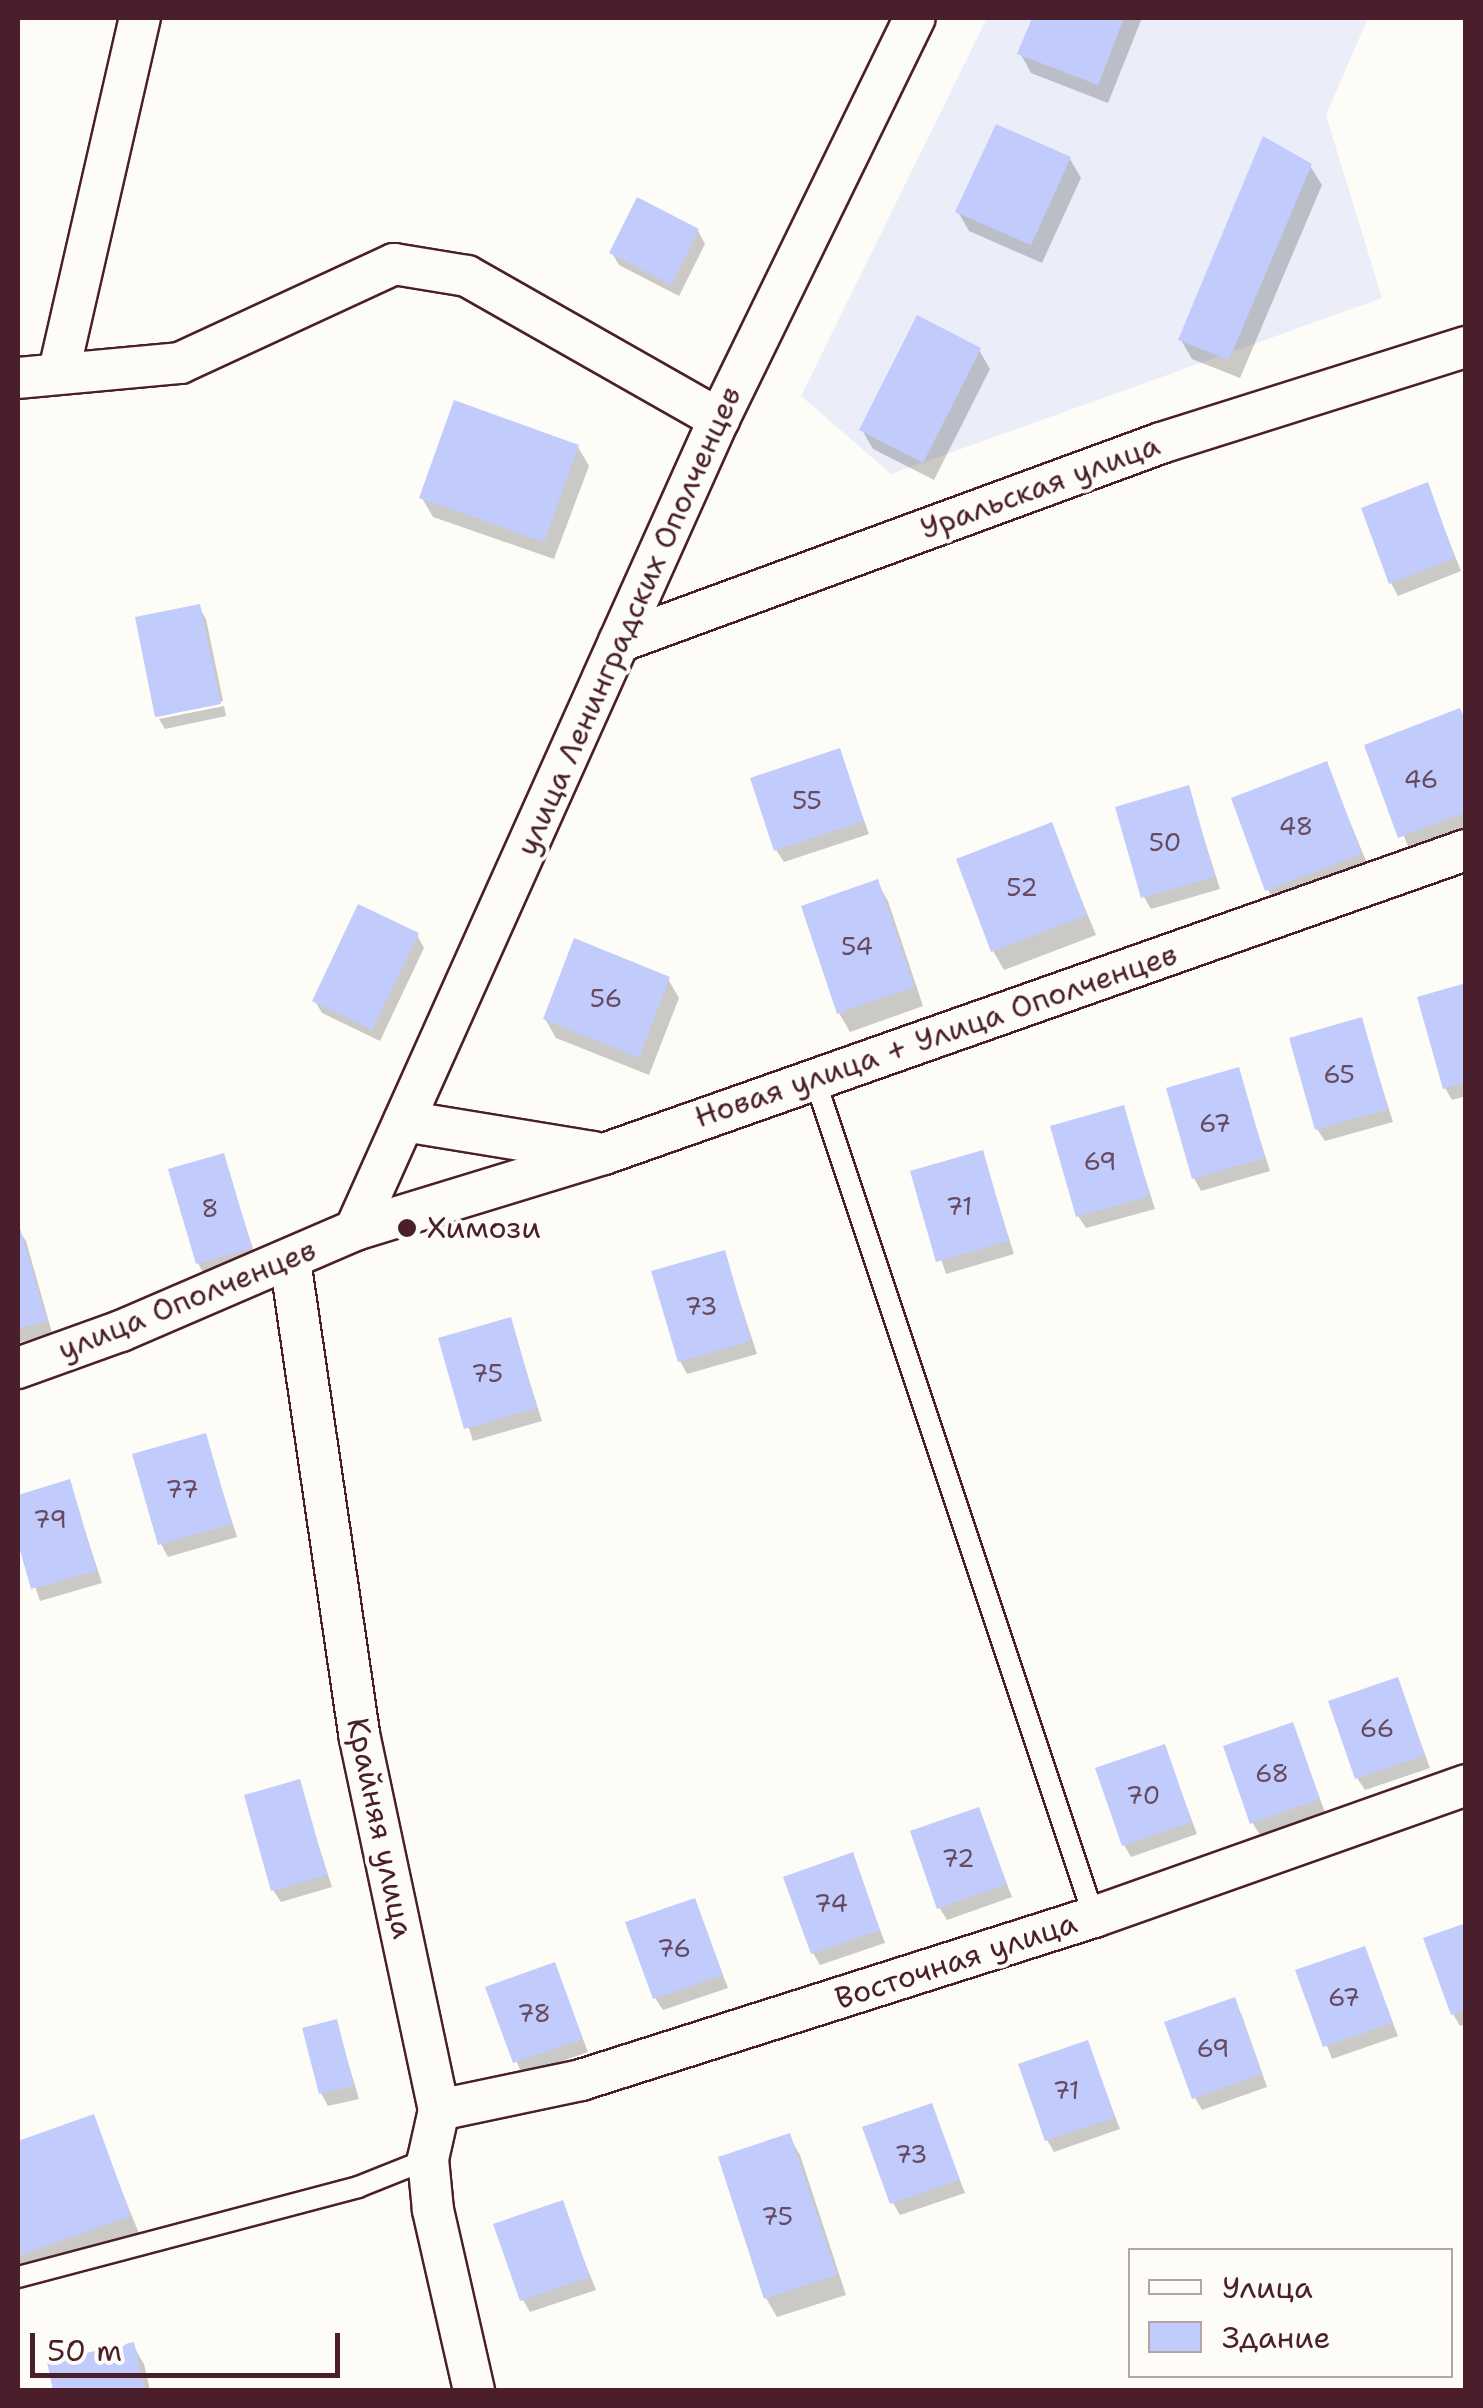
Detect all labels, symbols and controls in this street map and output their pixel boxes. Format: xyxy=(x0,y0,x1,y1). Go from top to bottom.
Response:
street label: улица Ленинградских Ополченцев xyxy=(509,381,749,861)
street label: Уральская улица xyxy=(916,427,1164,547)
house number: 46 xyxy=(1404,764,1438,794)
house number: 55 xyxy=(792,785,822,815)
house number: 48 xyxy=(1279,811,1313,841)
house number: 50 xyxy=(1149,827,1181,857)
house number: 52 xyxy=(1006,872,1038,902)
house number: 54 xyxy=(841,931,873,961)
street label: Новая улица + Улица Ополченцев xyxy=(690,936,1182,1136)
house number: 56 xyxy=(590,983,622,1013)
house number: 65 xyxy=(1323,1059,1355,1089)
house number: 67 xyxy=(1199,1108,1231,1138)
house number: 69 xyxy=(1083,1146,1117,1176)
house number: 71 xyxy=(946,1191,972,1221)
house number: 8 xyxy=(201,1193,219,1223)
place label: Химози xyxy=(427,1210,541,1246)
marker: Химози xyxy=(396,1217,418,1239)
street label: улица Ополченцев xyxy=(53,1232,321,1368)
house number: 73 xyxy=(684,1291,718,1321)
house number: 75 xyxy=(471,1358,503,1388)
house number: 77 xyxy=(165,1474,199,1504)
house number: 79 xyxy=(33,1504,67,1534)
house number: 66 xyxy=(1360,1713,1394,1743)
street label: Крайняя улица xyxy=(339,1714,421,1942)
house number: 68 xyxy=(1255,1758,1289,1788)
house number: 70 xyxy=(1126,1780,1160,1810)
house number: 72 xyxy=(942,1843,974,1873)
house number: 74 xyxy=(814,1888,848,1918)
street label: Восточная улица xyxy=(831,1905,1081,2017)
house number: 76 xyxy=(657,1933,691,1963)
house number: 67 xyxy=(1328,1982,1360,2012)
house number: 78 xyxy=(517,1998,551,2028)
house number: 69 xyxy=(1196,2033,1230,2063)
house number: 71 xyxy=(1053,2075,1079,2105)
house number: 73 xyxy=(894,2139,928,2169)
house number: 75 xyxy=(761,2201,793,2231)
legend xyxy=(1128,2248,1453,2378)
text: Улица xyxy=(1222,2267,1313,2308)
scale bar xyxy=(35,2313,345,2375)
text: Здание xyxy=(1222,2317,1331,2358)
text: 50 m xyxy=(47,2330,122,2371)

